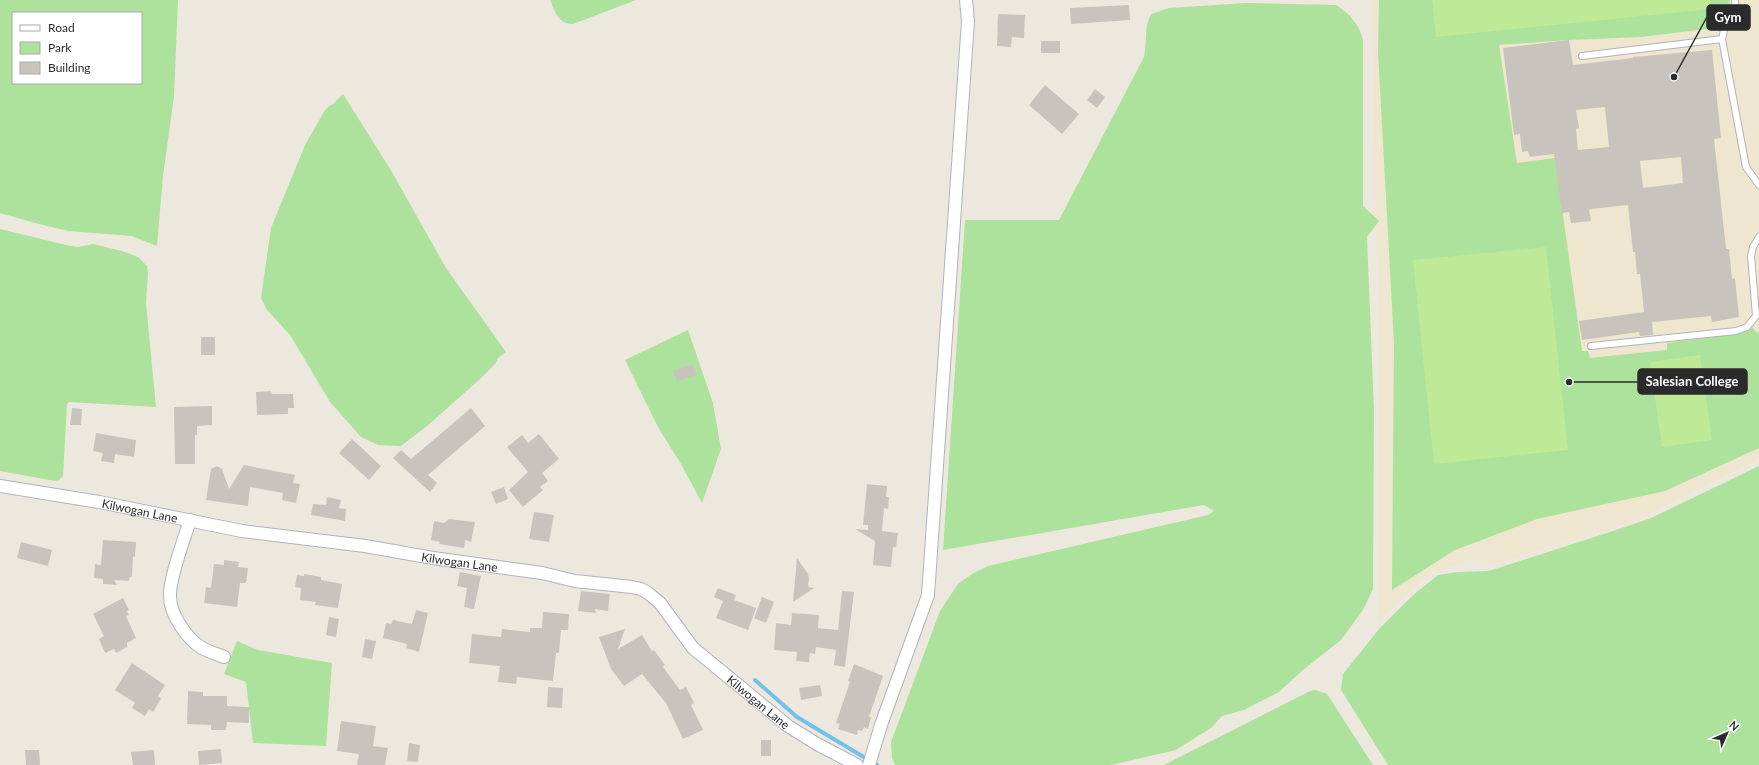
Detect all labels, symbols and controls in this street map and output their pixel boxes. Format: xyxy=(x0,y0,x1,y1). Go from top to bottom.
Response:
callout: Gym xyxy=(1707,5,1750,30)
text: Gym xyxy=(1715,9,1742,25)
legend xyxy=(12,12,142,84)
text: Road xyxy=(48,20,75,35)
text: Park xyxy=(48,40,72,55)
text: Building xyxy=(48,60,91,75)
callout: Salesian College xyxy=(1638,369,1747,394)
text: Salesian College xyxy=(1646,373,1739,389)
street label: Kilwogan Lane xyxy=(101,495,179,525)
street label: Kilwogan Lane xyxy=(420,549,499,574)
street label: Kilwogan Lane xyxy=(724,672,793,732)
north arrow xyxy=(1707,713,1747,753)
text: N xyxy=(1727,718,1742,733)

